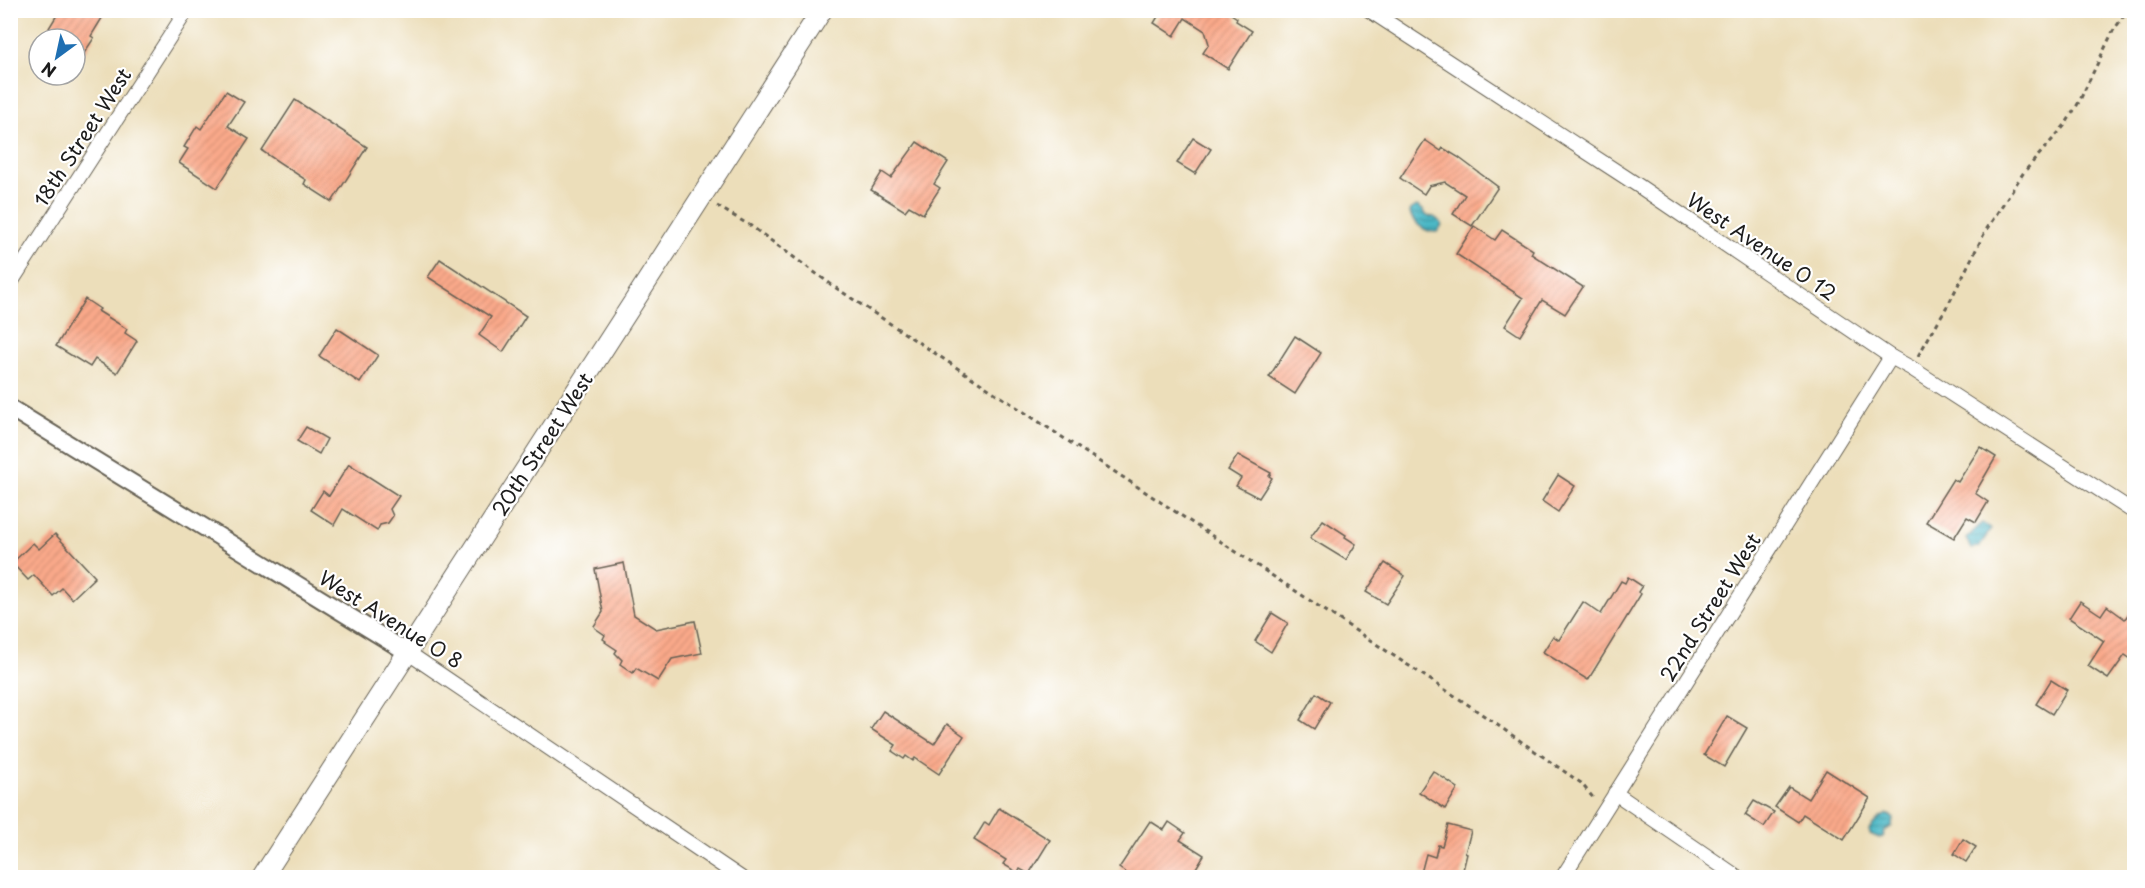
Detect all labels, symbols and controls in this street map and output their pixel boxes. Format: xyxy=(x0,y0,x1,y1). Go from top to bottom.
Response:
north arrow xyxy=(27,27,87,87)
text: N xyxy=(36,57,60,84)
street label: 18th Street West xyxy=(26,62,138,212)
street label: West Avenue O 12 xyxy=(1681,185,1843,307)
street label: 20th Street West xyxy=(484,366,600,522)
street label: 22nd Street West xyxy=(1652,527,1768,687)
street label: West Avenue O 8 xyxy=(313,563,469,675)

